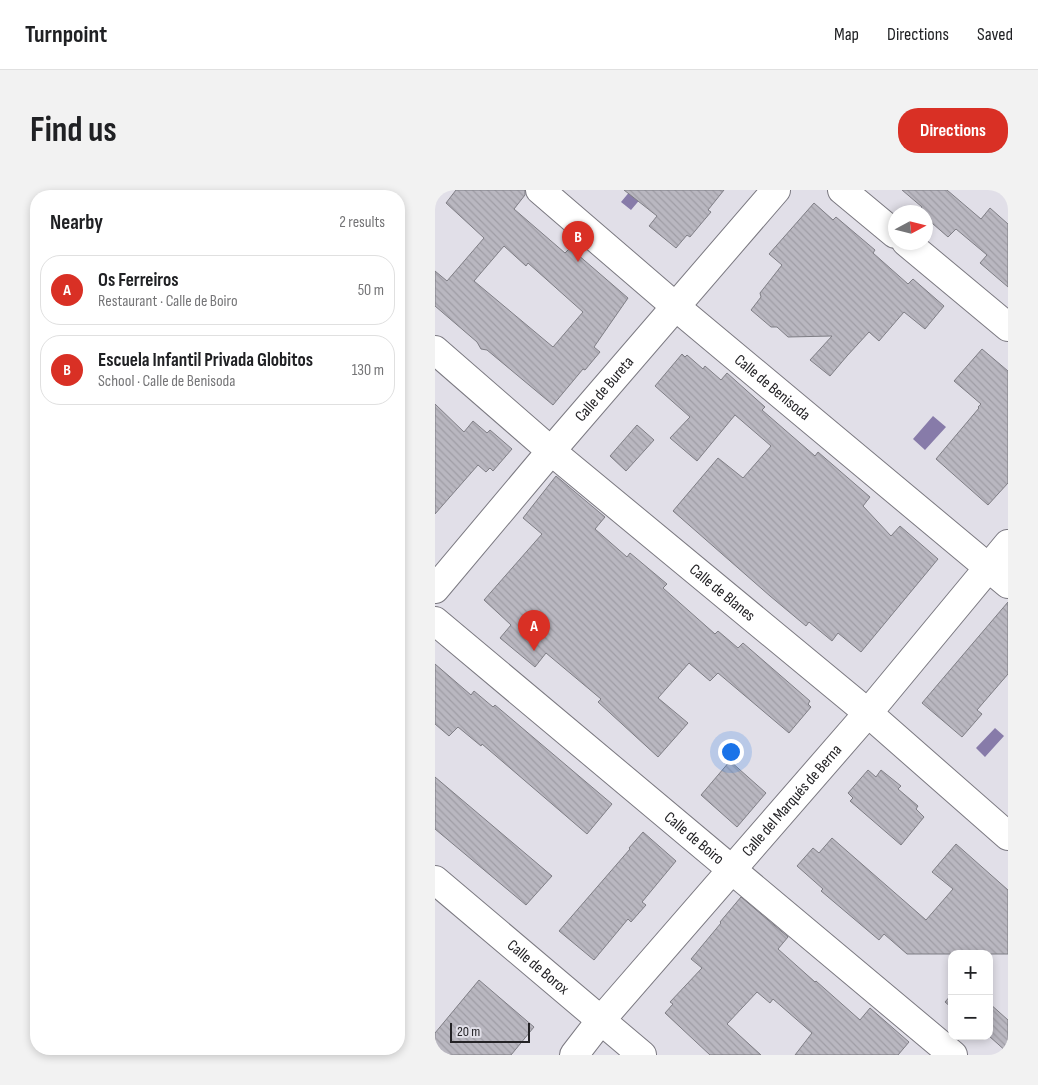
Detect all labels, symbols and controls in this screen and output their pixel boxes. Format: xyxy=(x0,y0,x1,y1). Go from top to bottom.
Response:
text: Turnpoint xyxy=(25,20,107,49)
text: Map xyxy=(834,24,859,45)
text: Directions xyxy=(887,24,949,45)
text: Saved xyxy=(977,24,1013,45)
button: Directions xyxy=(898,108,1008,153)
text: Find us xyxy=(30,109,117,152)
north arrow xyxy=(888,205,933,250)
text: Nearby xyxy=(50,210,103,235)
text: 2 results xyxy=(339,213,385,232)
pin: B xyxy=(562,221,594,262)
text: Os Ferreiros xyxy=(98,269,179,292)
text: A xyxy=(63,281,71,300)
text: 50 m xyxy=(358,281,384,300)
text: Restaurant · Calle de Boiro xyxy=(98,292,238,311)
text: Escuela Infantil Privada Globitos xyxy=(98,349,313,372)
street label: Calle de Benisoda xyxy=(731,350,814,425)
street label: Calle de Bureta xyxy=(571,353,638,426)
text: B xyxy=(63,361,71,380)
text: 130 m xyxy=(352,361,384,380)
text: School · Calle de Benisoda xyxy=(98,372,235,391)
street label: Calle de Blanes xyxy=(686,560,759,625)
pin: A xyxy=(518,610,550,651)
your location xyxy=(718,739,744,765)
street label: Calle del Marqués de Berna xyxy=(738,741,846,860)
street label: Calle de Boiro xyxy=(660,808,728,868)
street label: Calle de Borox xyxy=(503,936,573,999)
map controls xyxy=(948,950,993,1040)
button: + xyxy=(948,950,993,995)
button: − xyxy=(948,995,993,1040)
scale bar xyxy=(450,1020,530,1043)
text: 20 m xyxy=(457,1023,480,1040)

